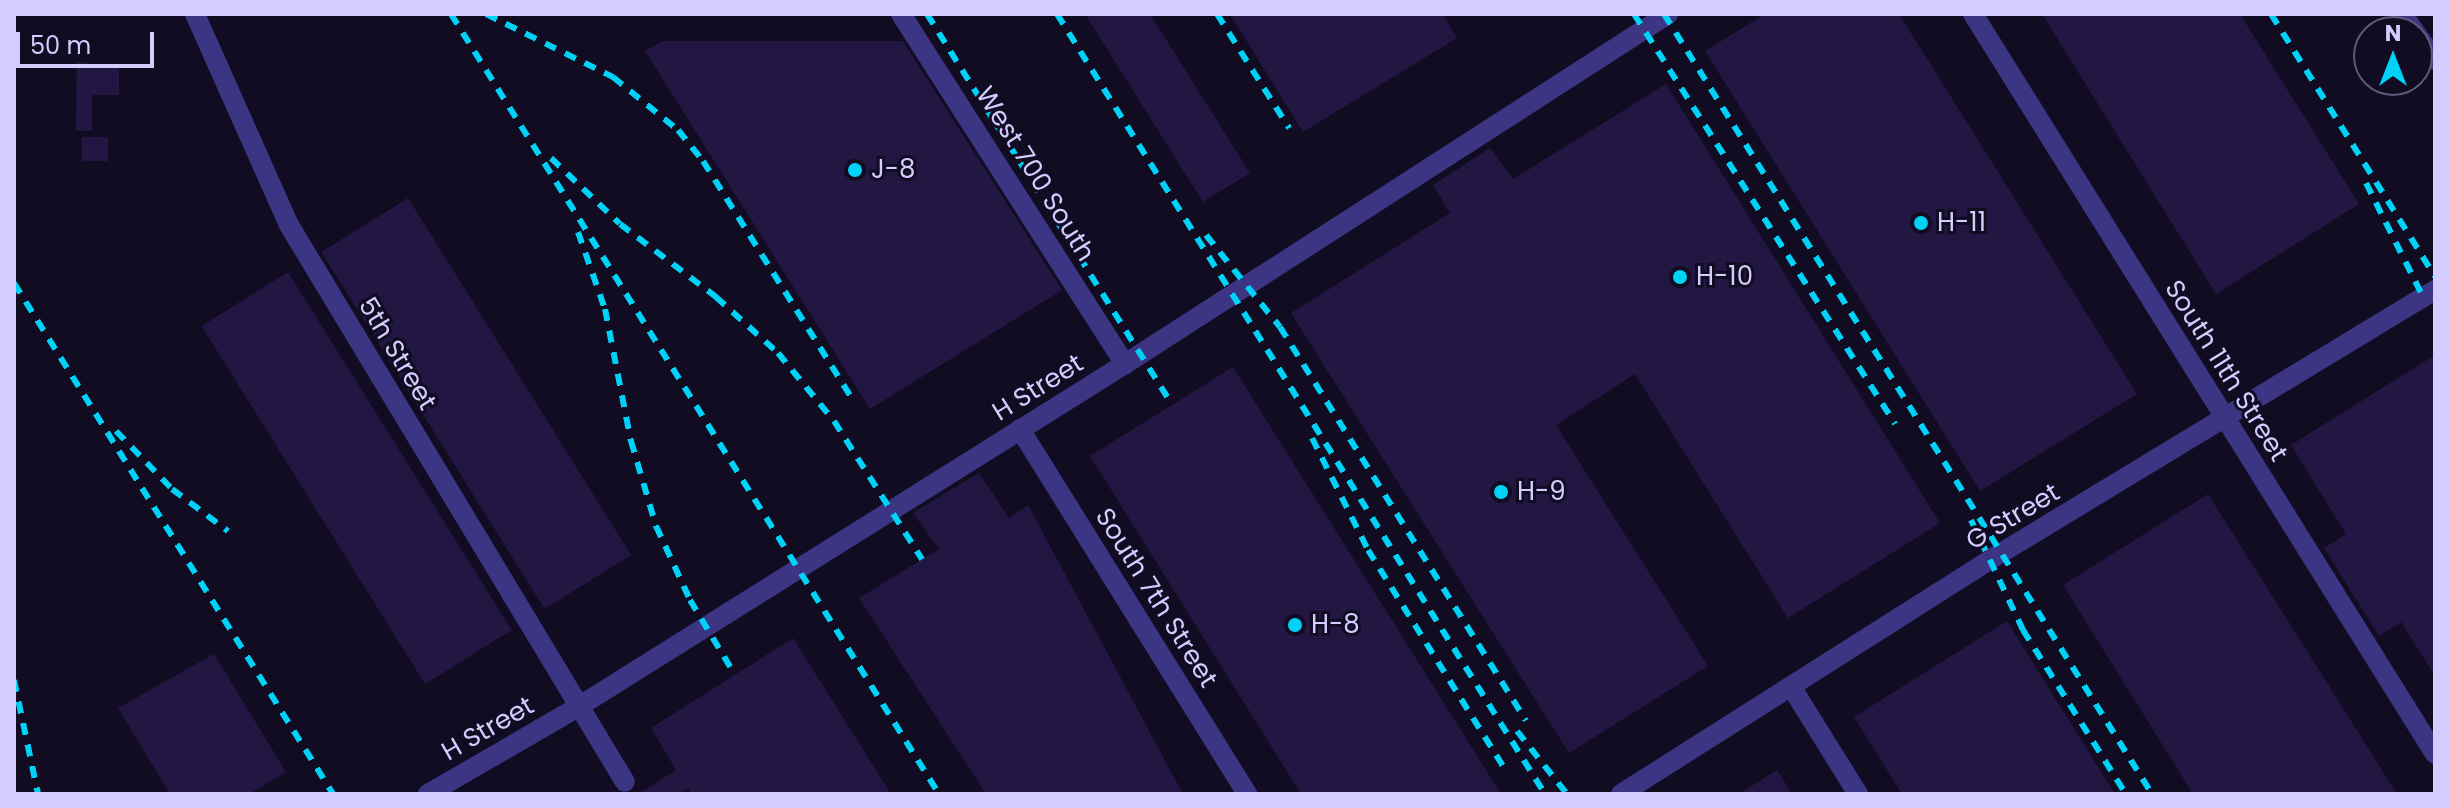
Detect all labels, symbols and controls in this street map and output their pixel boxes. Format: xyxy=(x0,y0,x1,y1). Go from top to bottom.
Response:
scale bar xyxy=(20,16,158,66)
north arrow xyxy=(2353,16,2433,96)
text: N xyxy=(2385,18,2401,49)
text: 50 m xyxy=(30,29,91,62)
street label: West 700 South xyxy=(969,81,1101,267)
place label: J-8 xyxy=(871,154,916,186)
marker: J-8 xyxy=(846,161,864,179)
place label: H-11 xyxy=(1937,207,1986,239)
marker: H-11 xyxy=(1912,214,1930,232)
place label: H-10 xyxy=(1696,261,1753,293)
marker: H-10 xyxy=(1671,268,1689,286)
street label: South 11th Street xyxy=(2158,275,2294,467)
street label: 5th Street xyxy=(351,292,443,416)
street label: H Street xyxy=(987,348,1089,428)
place label: H-9 xyxy=(1517,476,1566,508)
street label: G Street xyxy=(1961,477,2065,557)
marker: H-9 xyxy=(1492,483,1510,501)
street label: South 7th Street xyxy=(1088,503,1224,693)
place label: H-8 xyxy=(1311,609,1360,641)
marker: H-8 xyxy=(1286,616,1304,634)
street label: H Street xyxy=(436,690,540,768)

